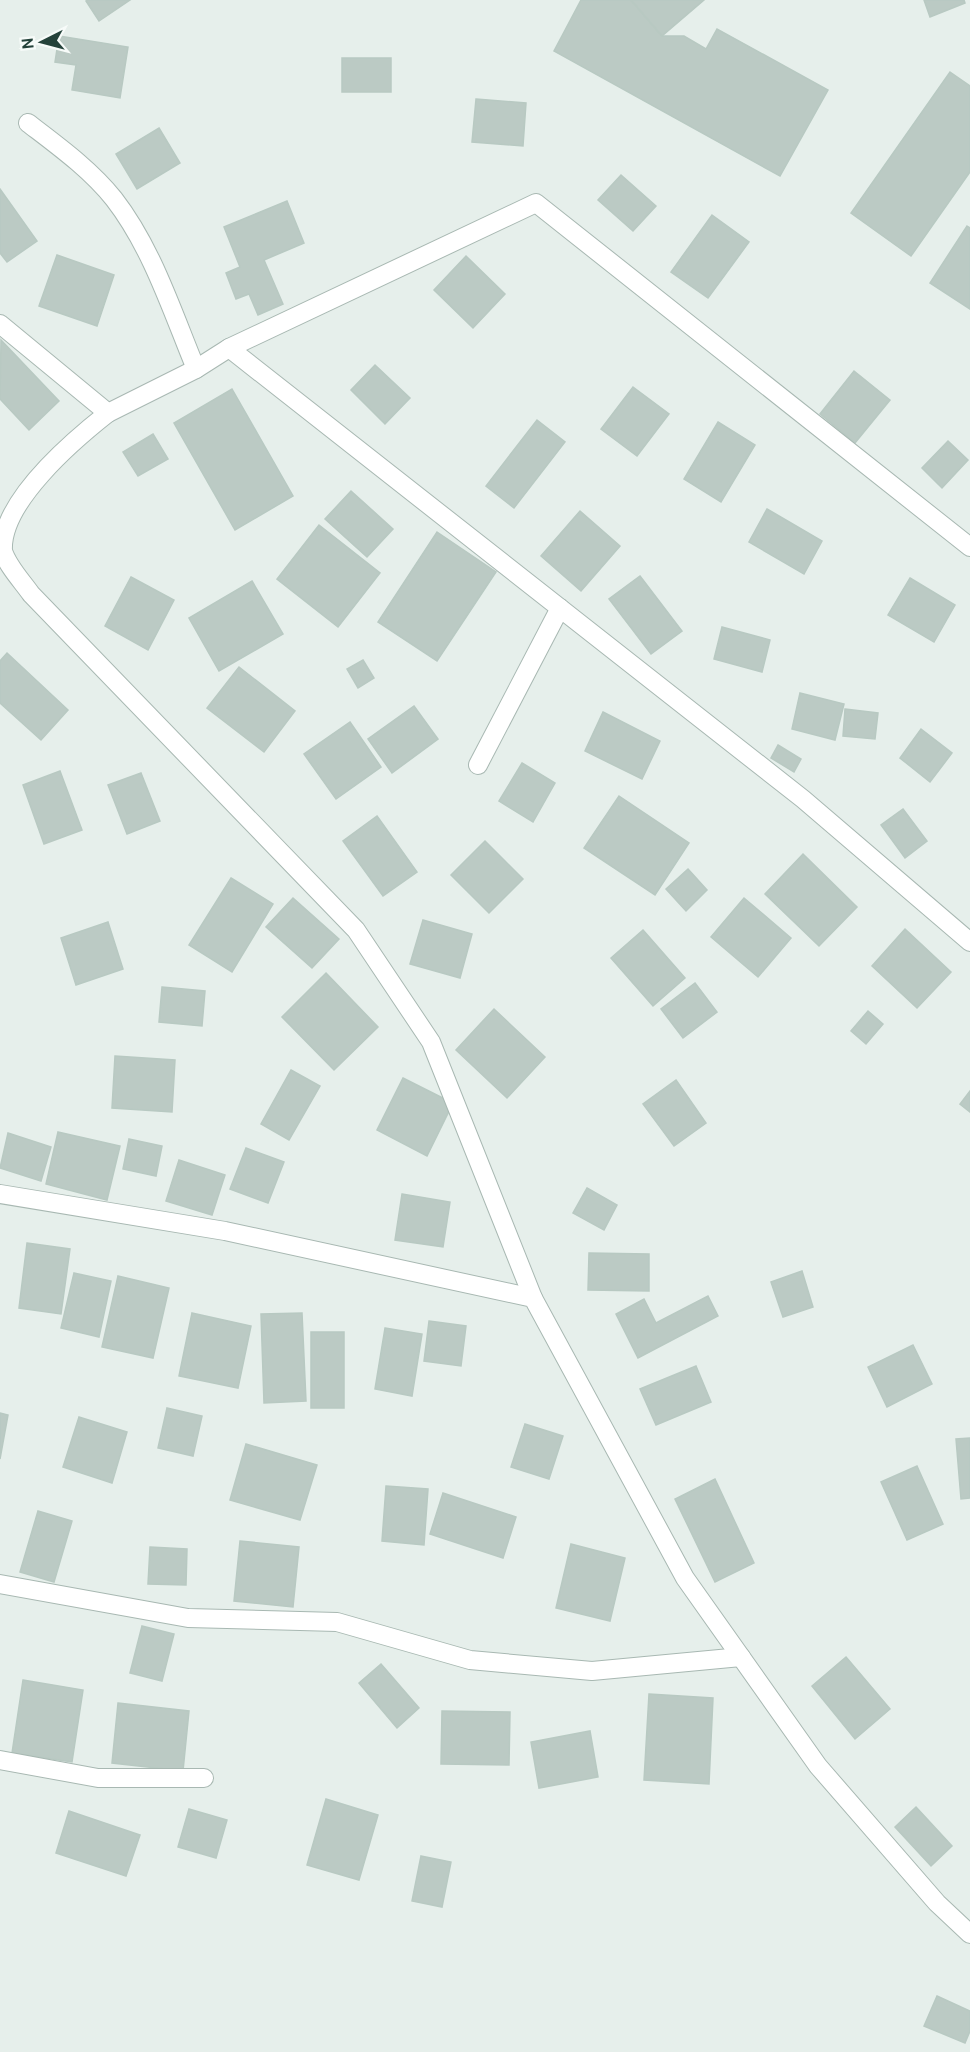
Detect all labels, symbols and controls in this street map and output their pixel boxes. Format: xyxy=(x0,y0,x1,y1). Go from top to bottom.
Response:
north arrow xyxy=(12,12,72,72)
text: N xyxy=(18,37,38,50)

